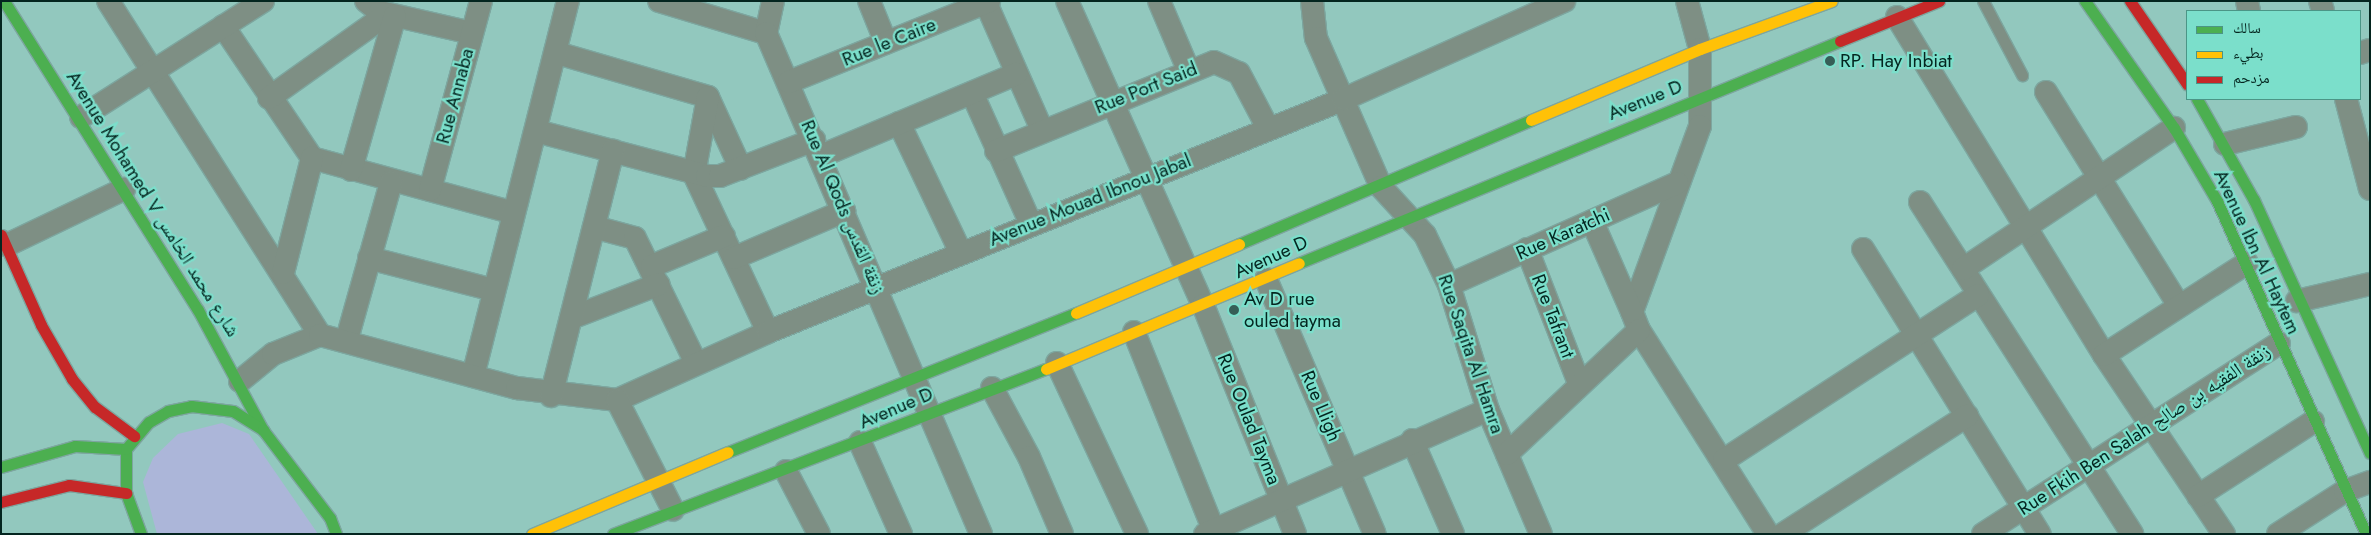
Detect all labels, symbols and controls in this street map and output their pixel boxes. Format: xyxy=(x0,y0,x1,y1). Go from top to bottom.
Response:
legend xyxy=(2186,10,2361,100)
street label: Rue le Caire xyxy=(839,13,939,71)
text: سالك xyxy=(2233,17,2261,39)
text: بطيء xyxy=(2233,42,2263,64)
street label: Rue Annaba xyxy=(431,46,479,146)
place label: RP. Hay Inbiat xyxy=(1840,50,1952,72)
marker: RP. Hay Inbiat xyxy=(1824,55,1836,67)
street label: Rue Port Said xyxy=(1091,57,1201,119)
street label: Avenue Mohamed V شارع محمد الخامس xyxy=(62,67,244,341)
text: مزدحم xyxy=(2233,67,2270,89)
street label: Avenue D xyxy=(1605,75,1685,125)
street label: Rue Al Qods زنقة القدس xyxy=(796,117,890,297)
street label: Avenue Mouad Ibnou Jabal xyxy=(986,149,1194,251)
street label: Avenue Ibn Al Haytem xyxy=(2209,166,2305,338)
street label: Rue Karatchi xyxy=(1513,203,1613,265)
street label: Avenue D xyxy=(1231,231,1311,283)
street label: Rue Tafrant xyxy=(1527,271,1579,361)
street label: Rue Saqita Al Hamra xyxy=(1433,272,1509,436)
place label: Av D rue ouled tayma xyxy=(1244,288,1341,332)
marker: Av D rue ouled tayma xyxy=(1228,304,1240,316)
street label: Rue Fkih Ben Salah زنقة الفقيه بن صالح xyxy=(2013,340,2275,520)
street label: Rue Oulad Tayma xyxy=(1212,350,1286,488)
street label: Rue Lligh xyxy=(1296,367,1346,445)
street label: Avenue D xyxy=(856,382,936,434)

